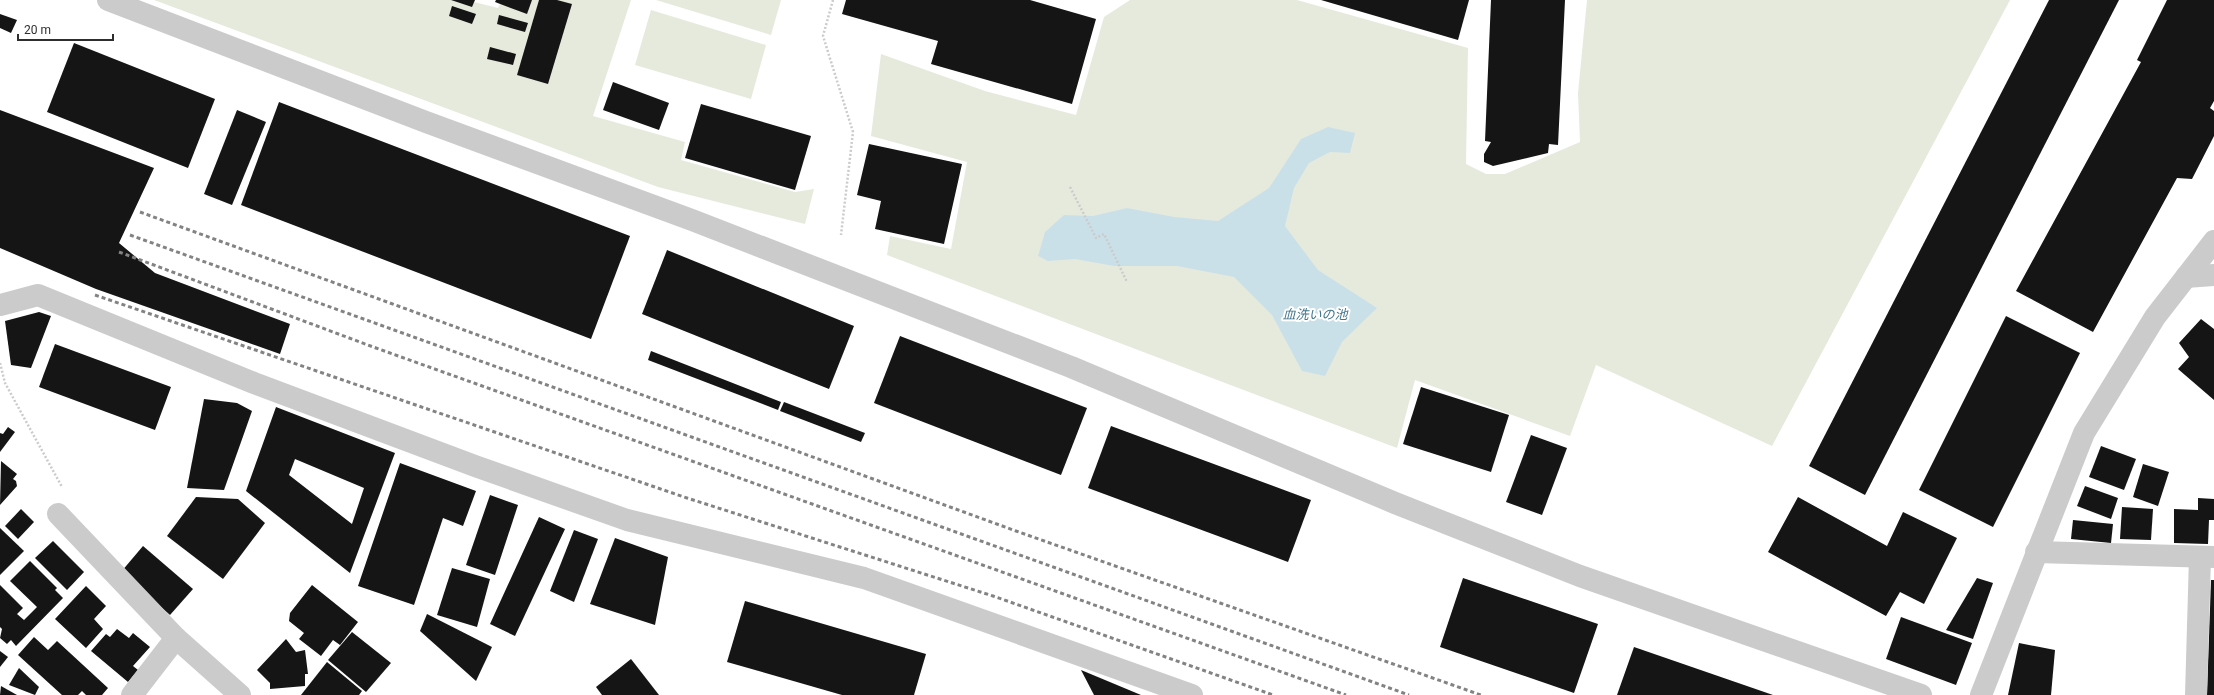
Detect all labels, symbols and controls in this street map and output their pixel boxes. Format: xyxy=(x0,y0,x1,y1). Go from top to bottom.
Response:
scale bar xyxy=(18,16,113,42)
text: 20 m xyxy=(24,23,51,37)
water label: 血洗いの池 xyxy=(1282,307,1349,322)

